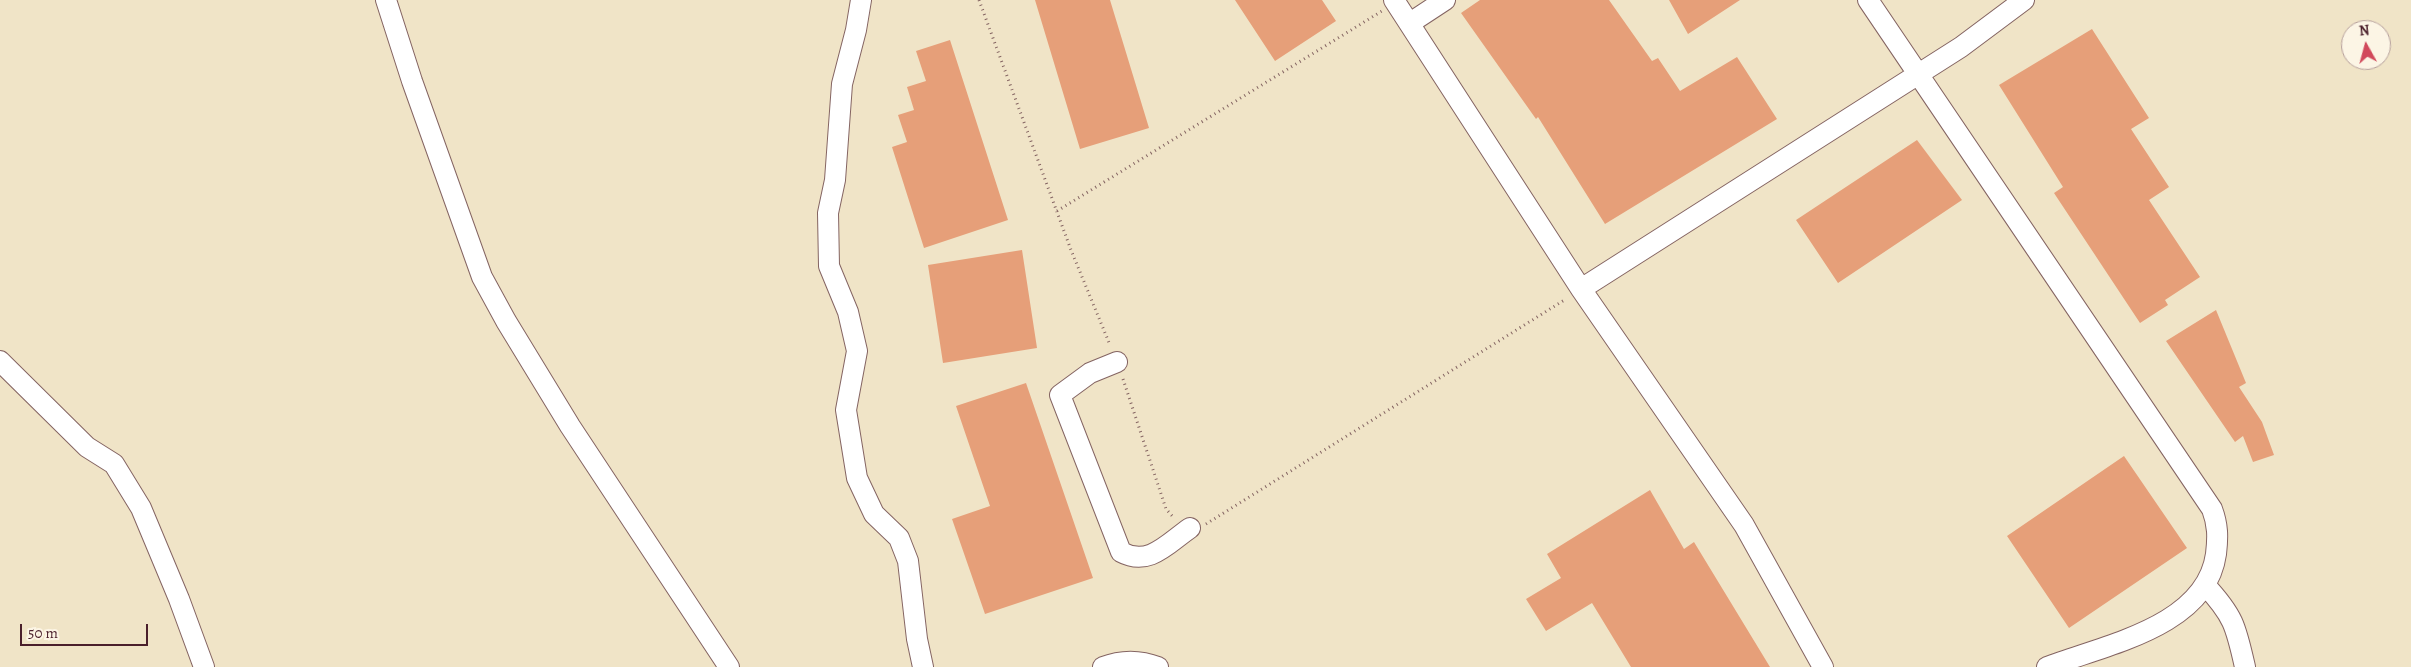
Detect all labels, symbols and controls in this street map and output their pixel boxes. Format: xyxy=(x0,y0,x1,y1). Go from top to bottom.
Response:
north arrow xyxy=(2341,20,2391,70)
text: N xyxy=(2358,21,2370,41)
scale bar xyxy=(22,614,150,646)
text: 50 m xyxy=(28,623,58,643)

